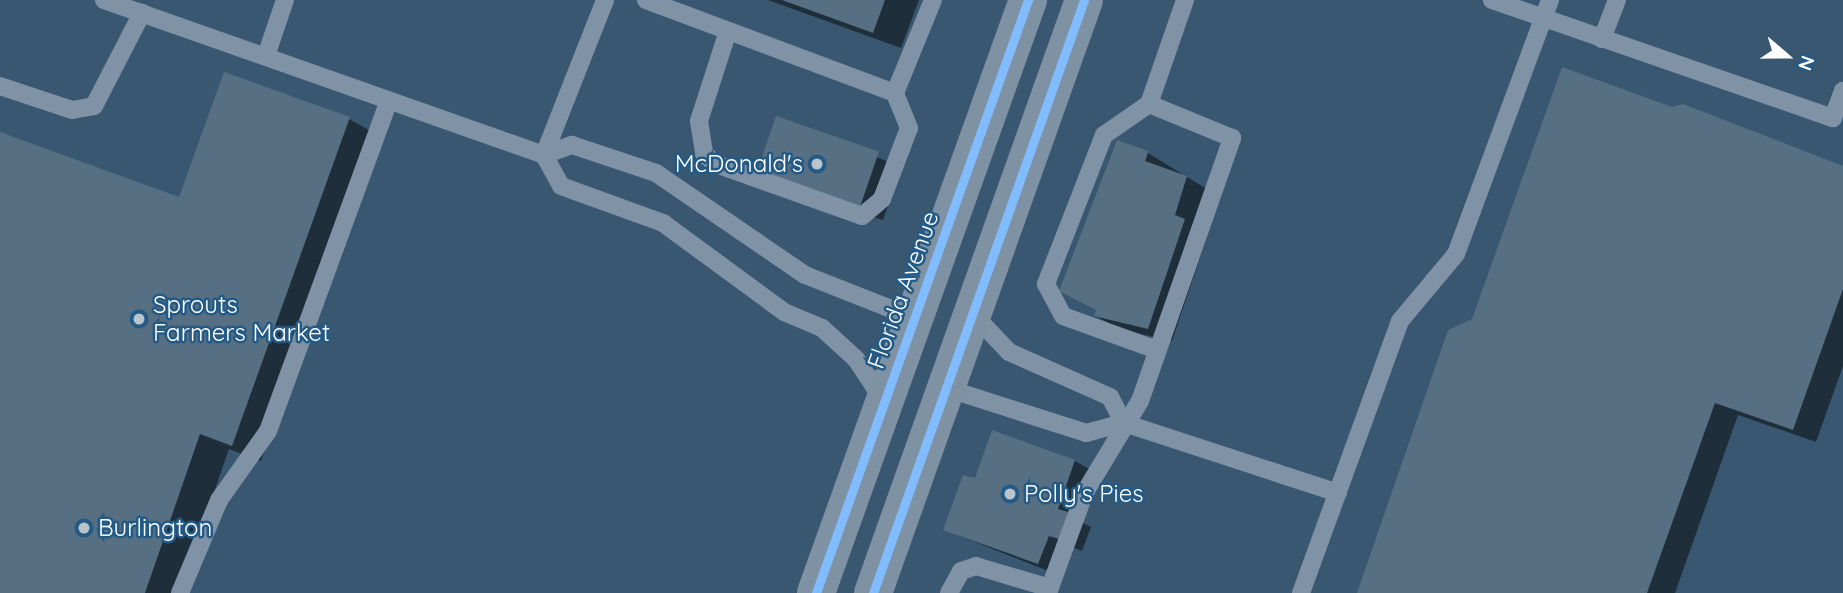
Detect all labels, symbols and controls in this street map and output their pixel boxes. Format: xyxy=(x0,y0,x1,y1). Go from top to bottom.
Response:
north arrow xyxy=(1752,21,1822,91)
text: N xyxy=(1793,53,1820,74)
place label: McDonald's xyxy=(675,150,803,178)
marker: McDonald's xyxy=(809,156,825,172)
street label: Florida Avenue xyxy=(861,207,945,373)
place label: Sprouts Farmers Market xyxy=(153,291,330,347)
marker: Sprouts Farmers Market xyxy=(131,311,147,327)
place label: Polly's Pies xyxy=(1024,480,1144,508)
marker: Polly's Pies xyxy=(1002,486,1018,502)
place label: Burlington xyxy=(98,514,212,542)
marker: Burlington xyxy=(76,520,92,536)

